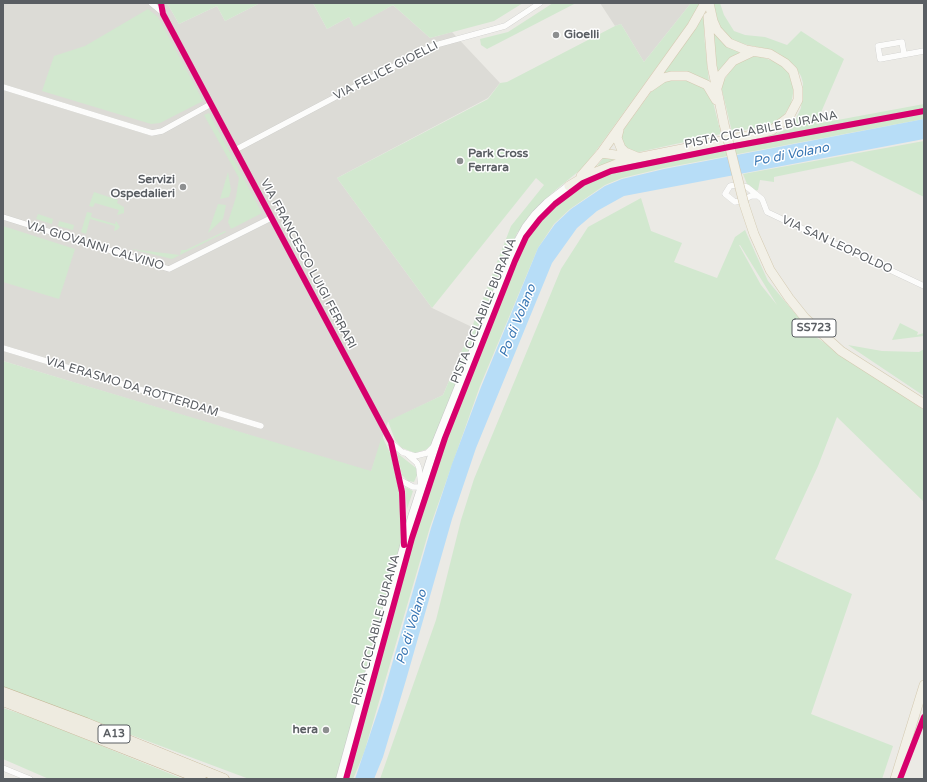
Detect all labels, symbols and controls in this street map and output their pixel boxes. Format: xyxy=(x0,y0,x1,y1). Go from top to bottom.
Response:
place label: Gioelli xyxy=(564,28,599,42)
marker: Gioelli xyxy=(551,30,561,40)
street label: VIA FELICE GIOELLI xyxy=(331,38,441,104)
street label: PISTA CICLABILE BURANA xyxy=(683,108,839,152)
water label: Po di Volano xyxy=(752,140,830,170)
place label: Park Cross Ferrara xyxy=(468,147,528,175)
marker: Park Cross Ferrara xyxy=(455,156,465,166)
place label: Servizi Ospedalieri xyxy=(111,173,175,201)
street label: VIA FRANCESCO LUIGI FERRARI xyxy=(257,177,359,351)
marker: Servizi Ospedalieri xyxy=(178,182,188,192)
street label: VIA SAN LEOPOLDO xyxy=(779,213,895,277)
street label: VIA GIOVANNI CALVINO xyxy=(24,218,166,274)
street label: PISTA CICLABILE BURANA xyxy=(448,236,520,386)
water label: Po di Volano xyxy=(496,282,540,360)
road number: SS723 xyxy=(792,319,836,337)
street label: VIA ERASMO DA ROTTERDAM xyxy=(44,354,220,420)
street label: PISTA CICLABILE BURANA xyxy=(349,553,403,707)
water label: Po di Volano xyxy=(393,588,431,666)
place label: hera xyxy=(293,723,318,737)
road number: A13 xyxy=(98,725,130,743)
marker: hera xyxy=(321,725,331,735)

